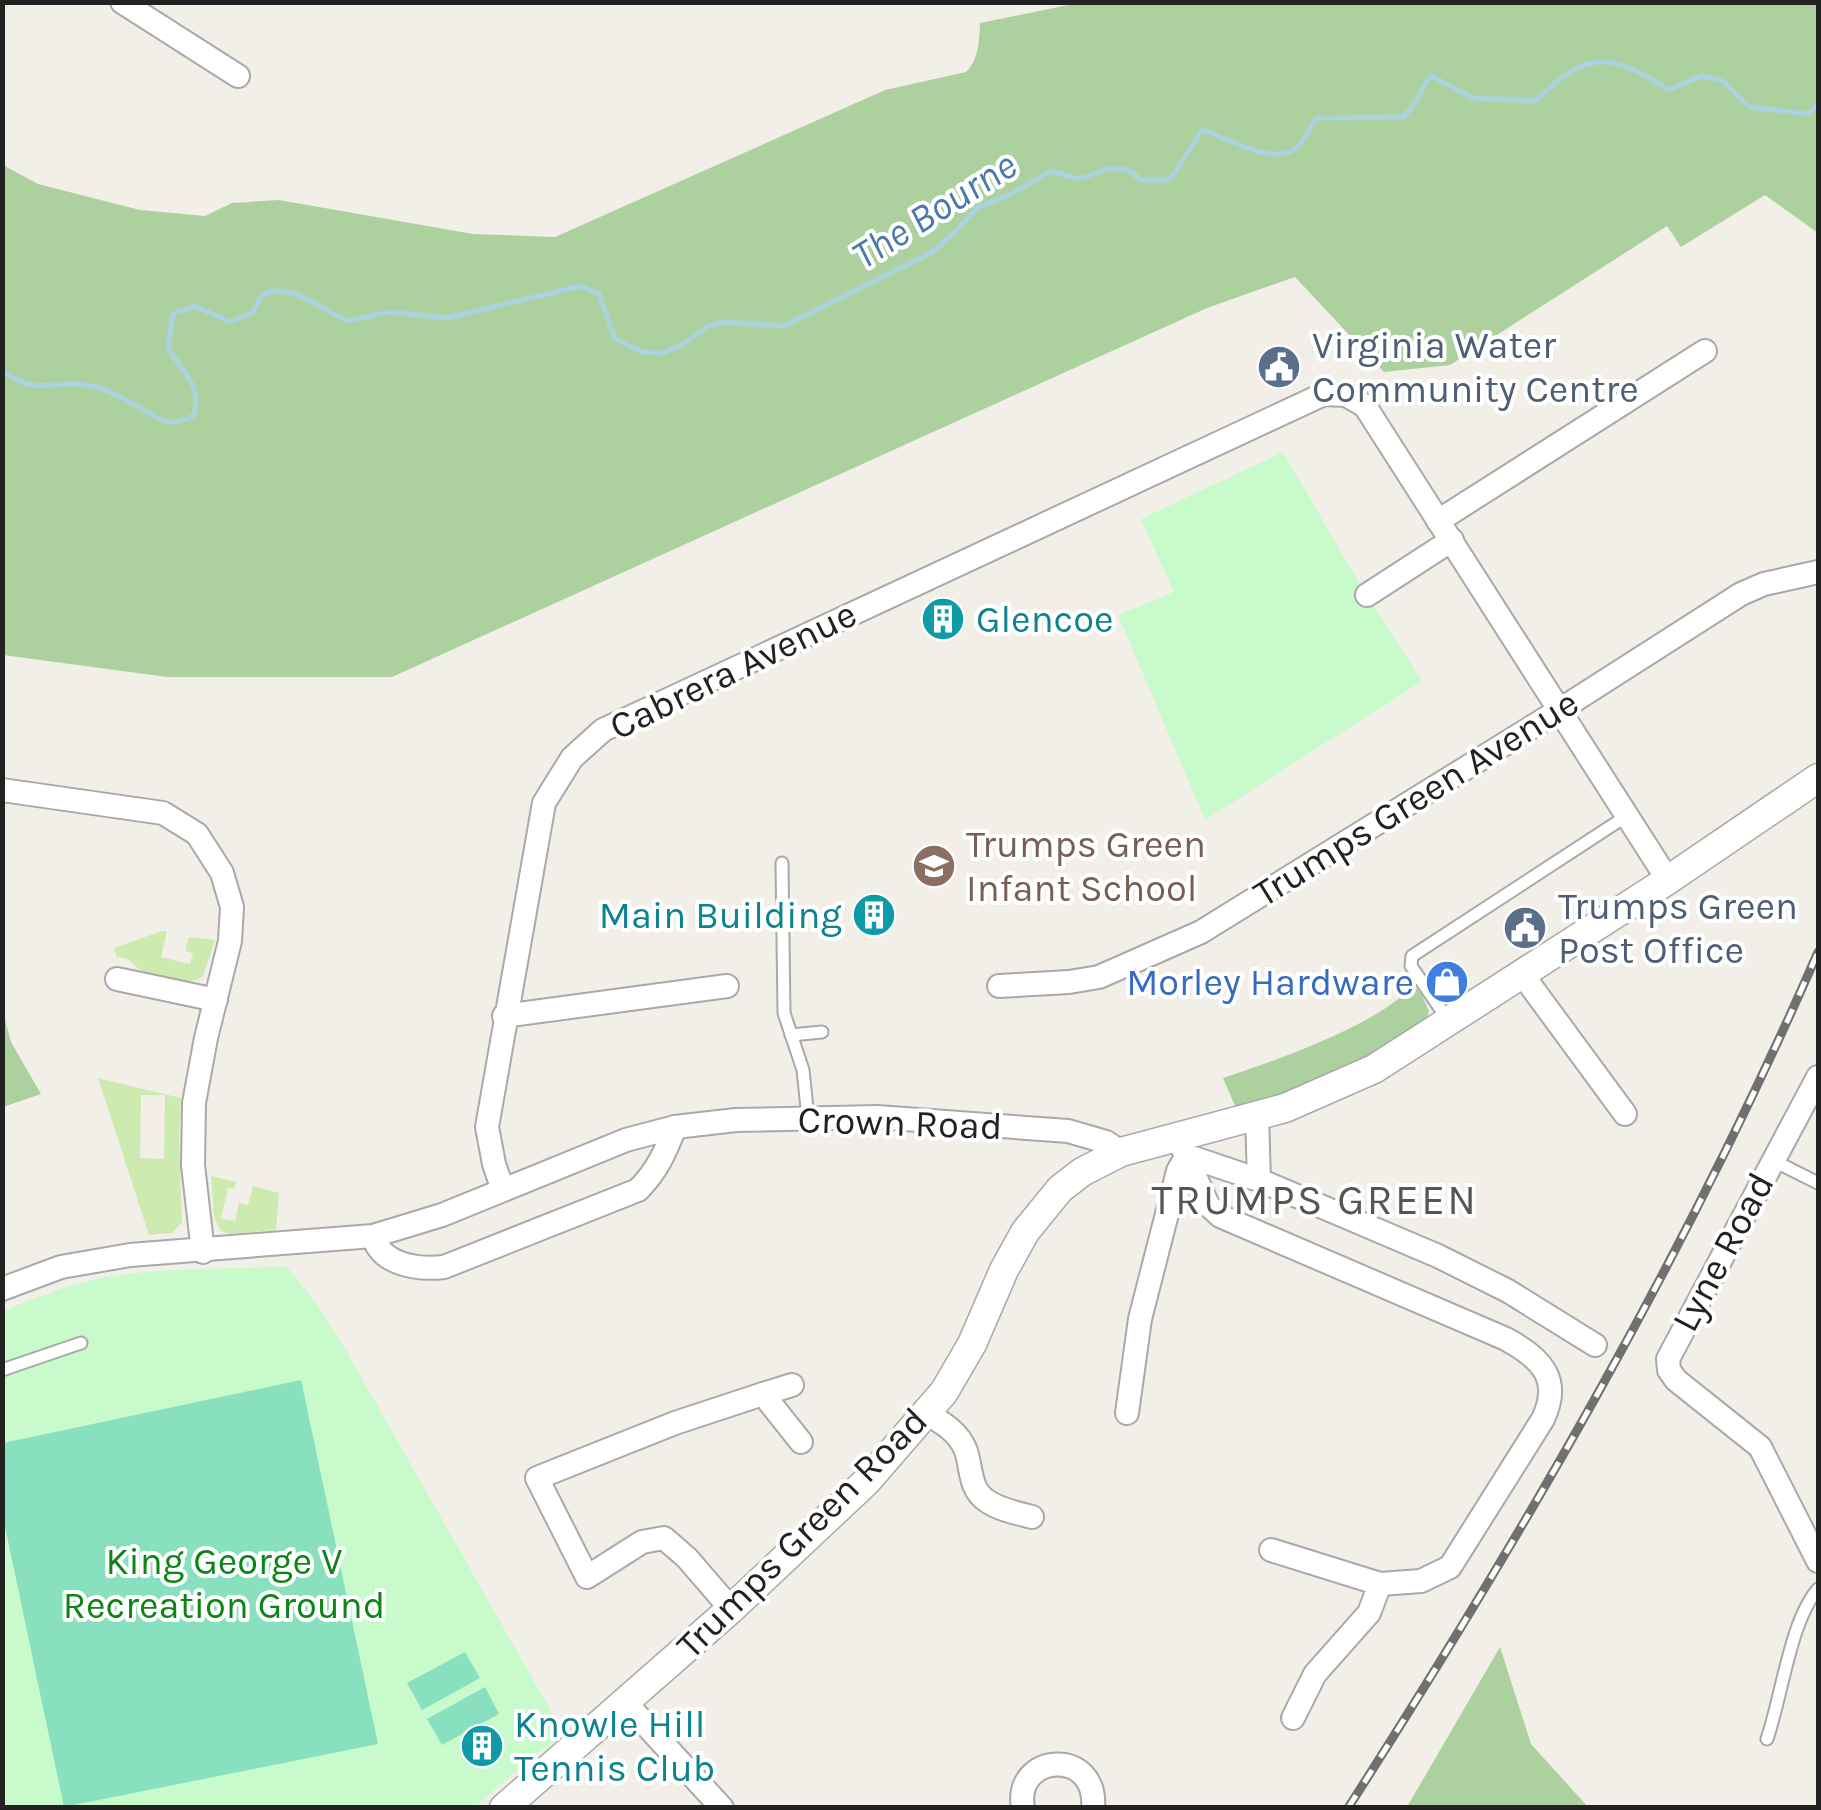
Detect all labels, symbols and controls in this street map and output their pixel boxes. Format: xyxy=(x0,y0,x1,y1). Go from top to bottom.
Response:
water label: The Bourne xyxy=(843,141,1025,279)
place label: Virginia Water Community Centre xyxy=(1312,323,1639,412)
public building icon: Virginia Water Community Centre xyxy=(1256,344,1302,390)
street label: Cabrera Avenue xyxy=(602,591,864,749)
building icon: Glencoe xyxy=(920,596,966,642)
place label: Glencoe xyxy=(976,597,1113,642)
street label: Trumps Green Avenue xyxy=(1245,680,1587,916)
place label: Trumps Green Infant School xyxy=(966,822,1206,911)
school or university icon: Trumps Green Infant School xyxy=(911,843,957,889)
place label: Trumps Green Post Office xyxy=(1558,884,1798,973)
building icon: Main Building xyxy=(851,892,897,938)
place label: Main Building xyxy=(599,893,842,938)
public building icon: Trumps Green Post Office xyxy=(1502,905,1548,951)
shop icon: Morley Hardware xyxy=(1424,959,1470,1005)
place label: Morley Hardware xyxy=(1126,960,1414,1005)
street label: Crown Road xyxy=(797,1097,1003,1149)
street label: Lyne Road xyxy=(1662,1165,1784,1339)
district label: TRUMPS GREEN xyxy=(1151,1175,1479,1225)
street label: Trumps Green Road xyxy=(667,1398,937,1668)
park label: King George V Recreation Ground xyxy=(63,1539,385,1628)
place label: Knowle Hill Tennis Club xyxy=(514,1702,715,1791)
building icon: Knowle Hill Tennis Club xyxy=(459,1723,505,1769)

